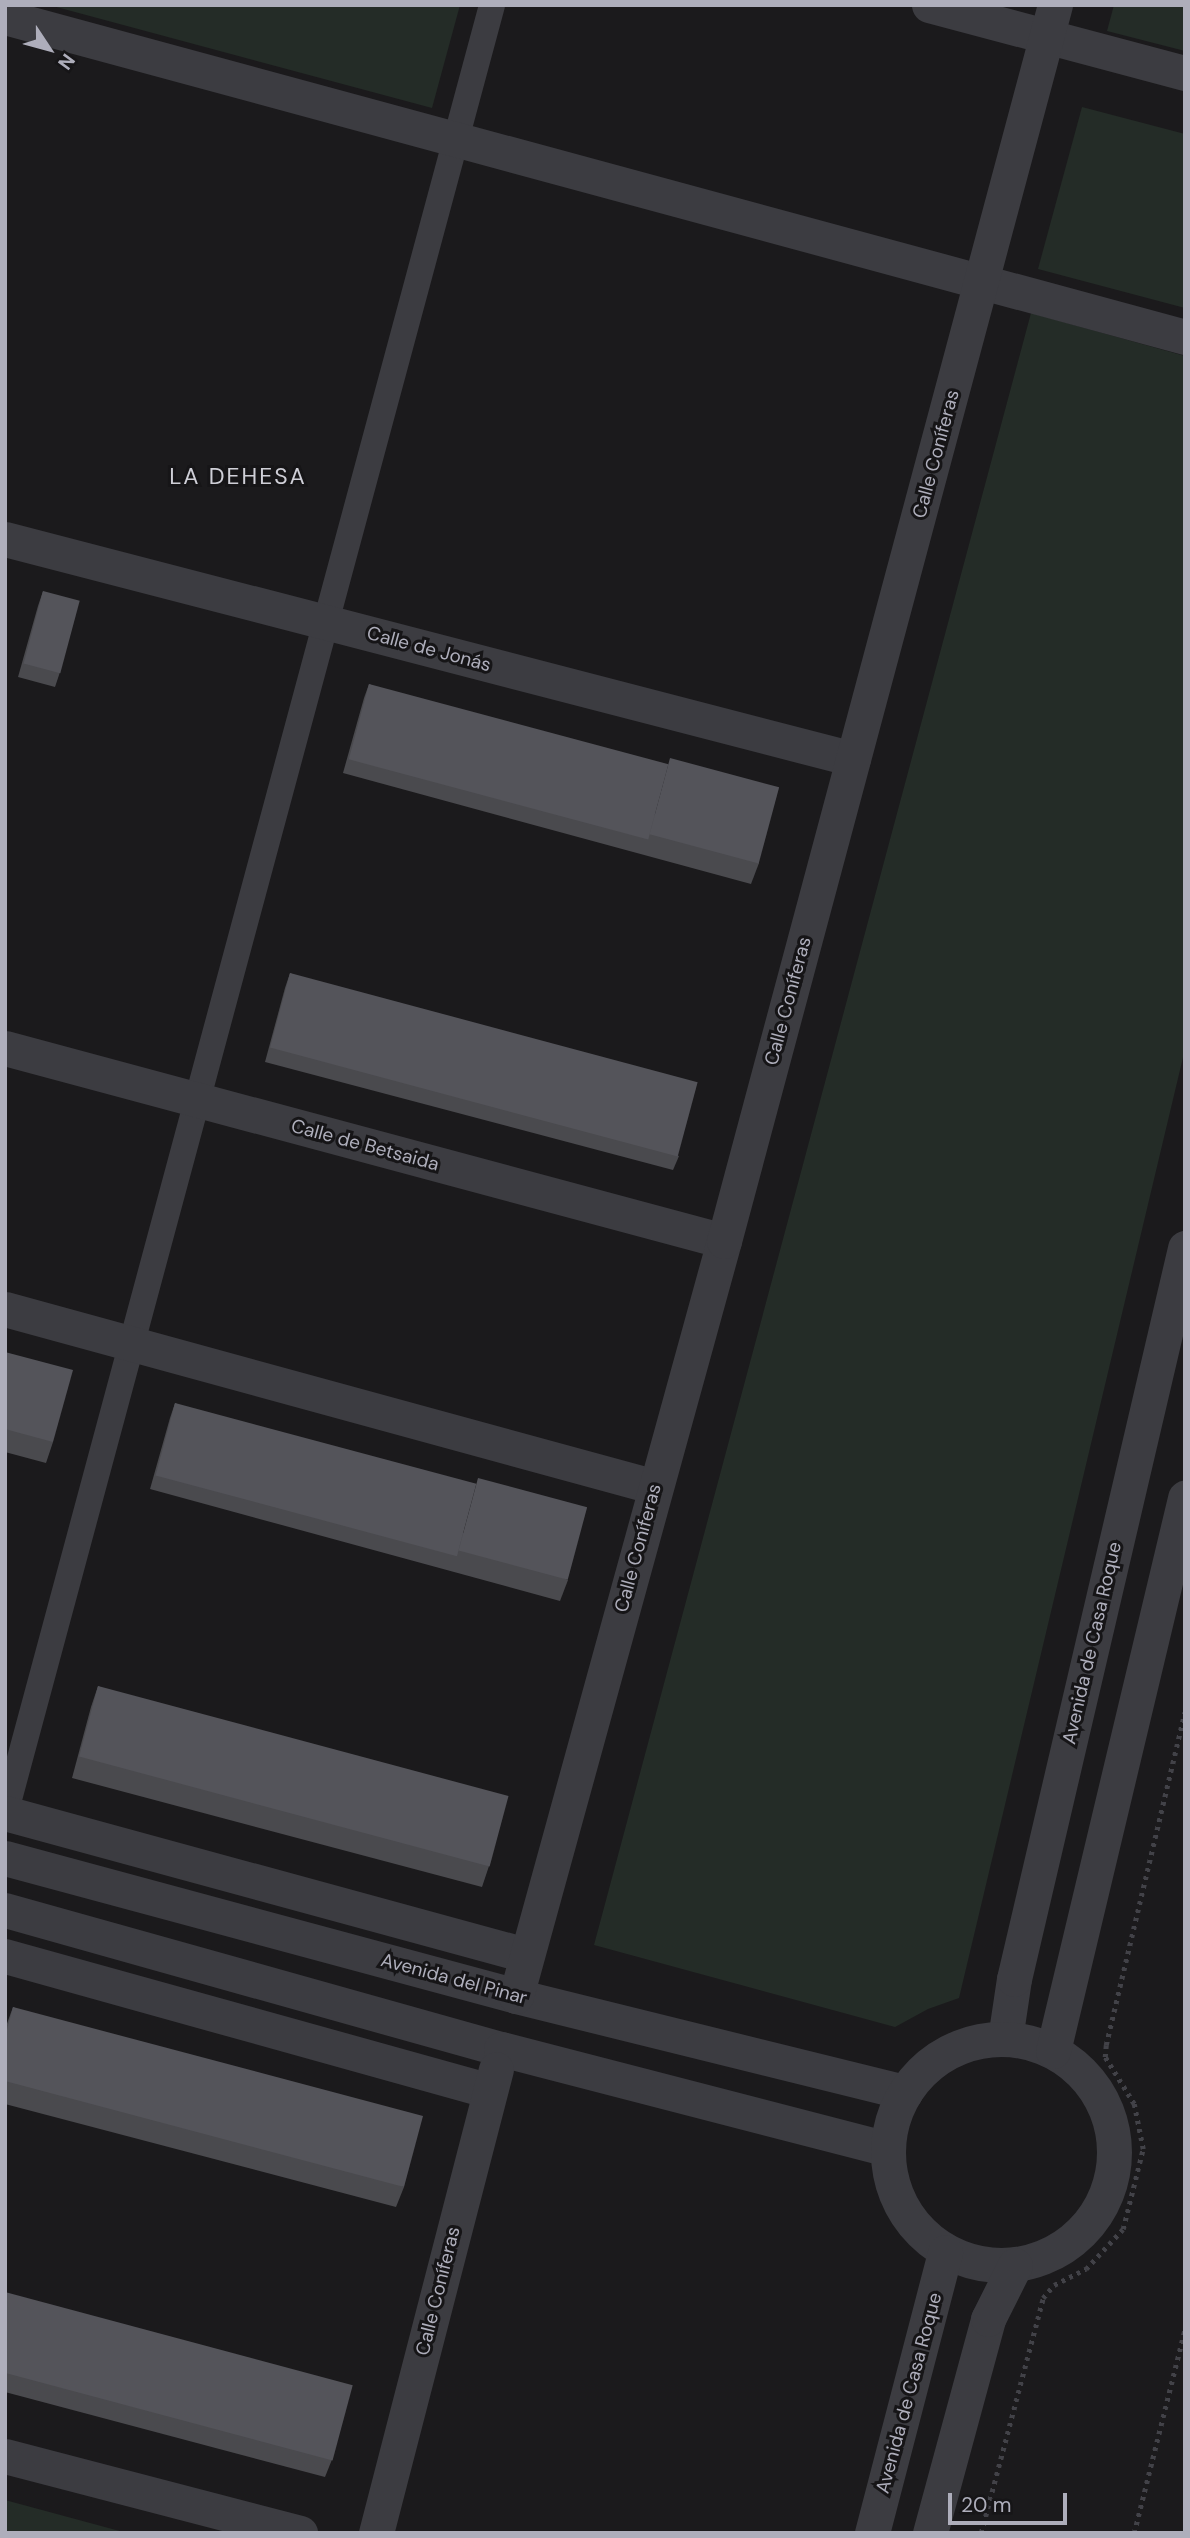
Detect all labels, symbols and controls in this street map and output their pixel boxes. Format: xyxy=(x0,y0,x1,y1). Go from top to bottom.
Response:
north arrow xyxy=(14,14,84,84)
text: N xyxy=(52,49,81,75)
street label: Calle Coníferas xyxy=(908,387,964,521)
district label: LA DEHESA xyxy=(170,462,306,490)
street label: Calle de Jonás xyxy=(364,621,494,677)
street label: Calle Coníferas xyxy=(760,934,816,1068)
street label: Calle de Betsaida xyxy=(289,1114,441,1176)
street label: Calle Coníferas xyxy=(610,1481,666,1615)
street label: Avenida de Casa Roque xyxy=(1058,1540,1126,1746)
street label: Avenida del Pinar xyxy=(378,1949,530,2009)
street label: Calle Coníferas xyxy=(411,2224,465,2358)
street label: Avenida de Casa Roque xyxy=(871,2290,947,2496)
scale bar xyxy=(952,2478,1071,2522)
text: 20 m xyxy=(961,2491,1012,2519)

